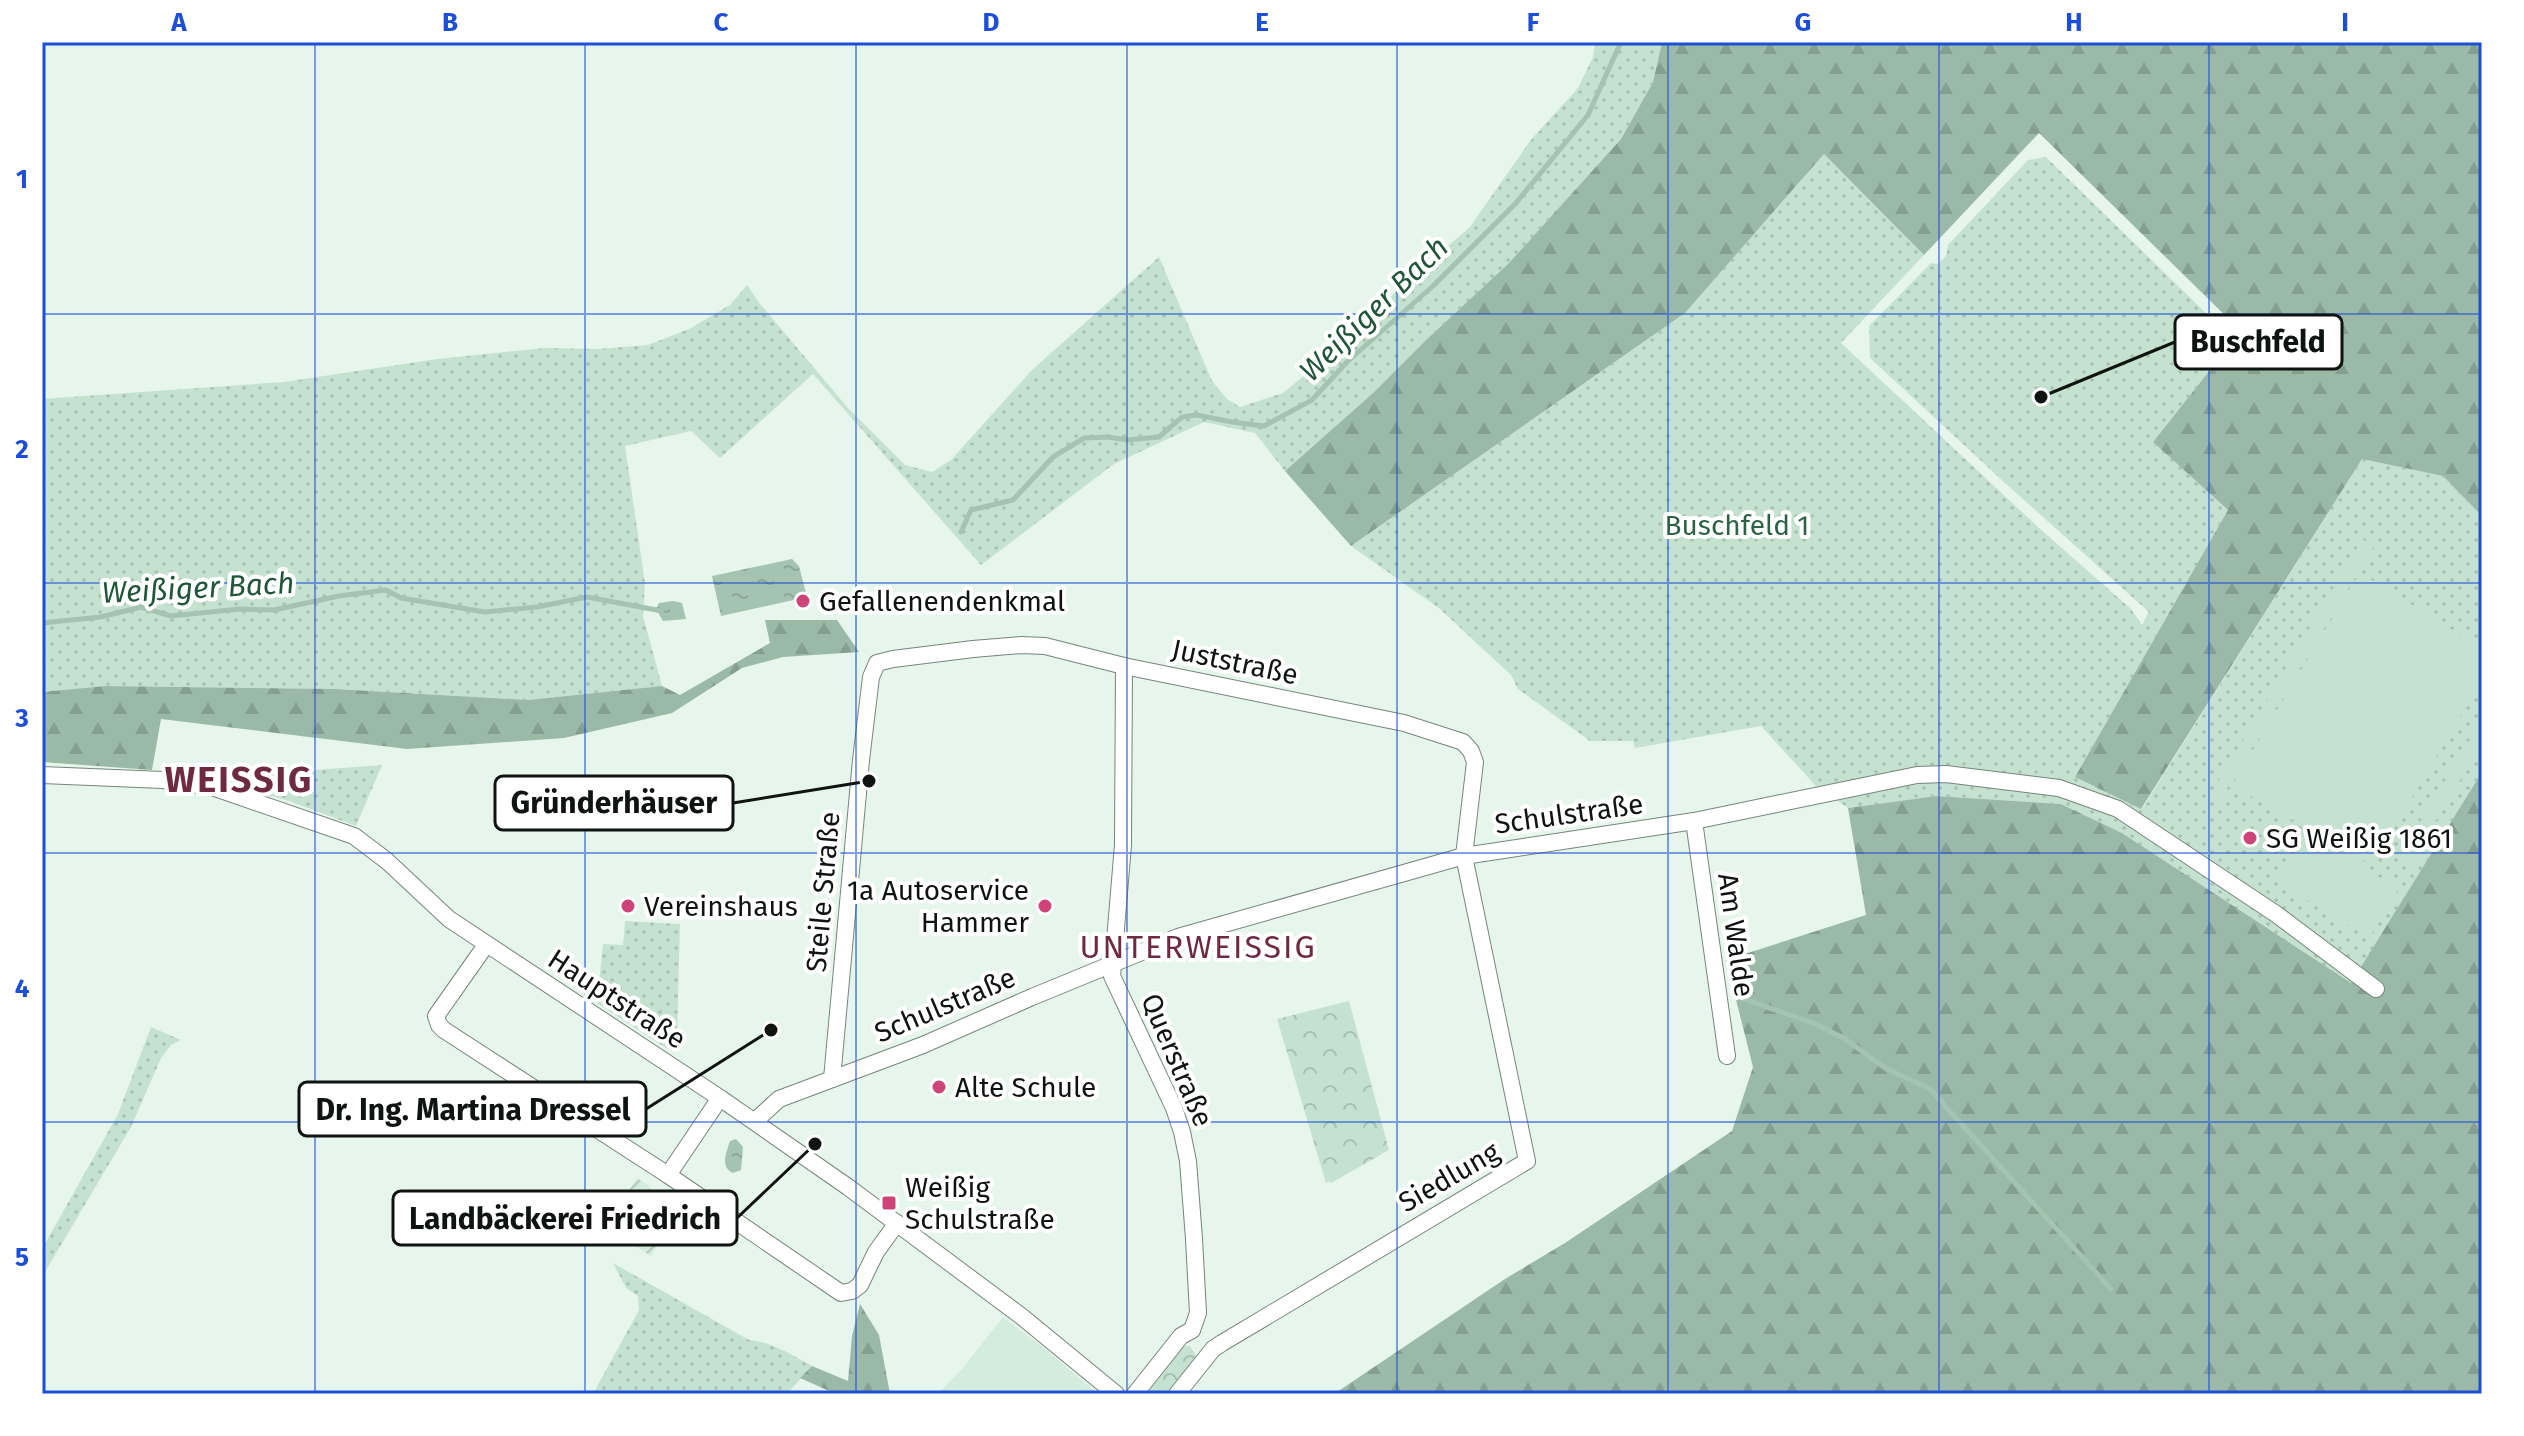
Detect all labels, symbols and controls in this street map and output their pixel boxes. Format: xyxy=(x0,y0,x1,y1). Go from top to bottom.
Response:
text: A xyxy=(170,7,187,38)
text: B xyxy=(442,7,458,38)
text: C xyxy=(714,7,729,38)
text: D xyxy=(983,7,1000,38)
text: E xyxy=(1255,7,1269,38)
text: F xyxy=(1527,7,1540,38)
text: G xyxy=(1795,7,1811,38)
text: H xyxy=(2065,7,2083,38)
text: I xyxy=(2341,7,2349,38)
text: 1 xyxy=(16,164,28,195)
water label: Weißiger Bach xyxy=(1292,229,1456,389)
callout: Buschfeld xyxy=(2175,315,2342,369)
text: Buschfeld xyxy=(2190,324,2326,360)
text: 2 xyxy=(15,434,29,465)
park label: Buschfeld 1 xyxy=(1665,509,1809,542)
water label: Weißiger Bach xyxy=(101,565,295,611)
place label: Gefallenendenkmal xyxy=(819,585,1065,618)
marker: Gefallenendenkmal xyxy=(794,592,812,610)
street label: Juststraße xyxy=(1169,633,1301,691)
text: 3 xyxy=(14,703,29,734)
district label: WEISSIG xyxy=(165,758,313,802)
callout: Gründerhäuser xyxy=(495,776,733,830)
text: Gründerhäuser xyxy=(511,785,718,821)
street label: Schulstraße xyxy=(1493,787,1645,841)
street label: Steile Straße xyxy=(800,810,846,974)
place label: SG Weißig 1861 xyxy=(2266,822,2452,855)
marker: SG Weißig 1861 xyxy=(2241,829,2259,847)
street label: Am Walde xyxy=(1711,871,1761,999)
place label: 1a Autoservice Hammer xyxy=(847,874,1029,939)
place label: Vereinshaus xyxy=(644,890,798,923)
marker: Vereinshaus xyxy=(619,897,637,915)
marker: 1a Autoservice Hammer xyxy=(1036,897,1054,915)
district label: UNTERWEISSIG xyxy=(1079,928,1317,966)
street label: Hauptstraße xyxy=(542,942,692,1056)
street label: Schulstraße xyxy=(870,961,1020,1049)
text: 4 xyxy=(15,973,30,1004)
street label: Querstraße xyxy=(1134,988,1220,1132)
place label: Alte Schule xyxy=(955,1071,1096,1104)
marker: Alte Schule xyxy=(930,1078,948,1096)
callout: Dr. Ing. Martina Dressel xyxy=(299,1082,646,1136)
text: Dr. Ing. Martina Dressel xyxy=(316,1092,630,1128)
street label: Siedlung xyxy=(1393,1135,1506,1219)
place label: Weißig Schulstraße xyxy=(905,1171,1055,1236)
callout: Landbäckerei Friedrich xyxy=(393,1191,737,1245)
marker: Weißig Schulstraße xyxy=(880,1194,898,1212)
text: Landbäckerei Friedrich xyxy=(409,1201,721,1237)
text: 5 xyxy=(15,1242,29,1273)

